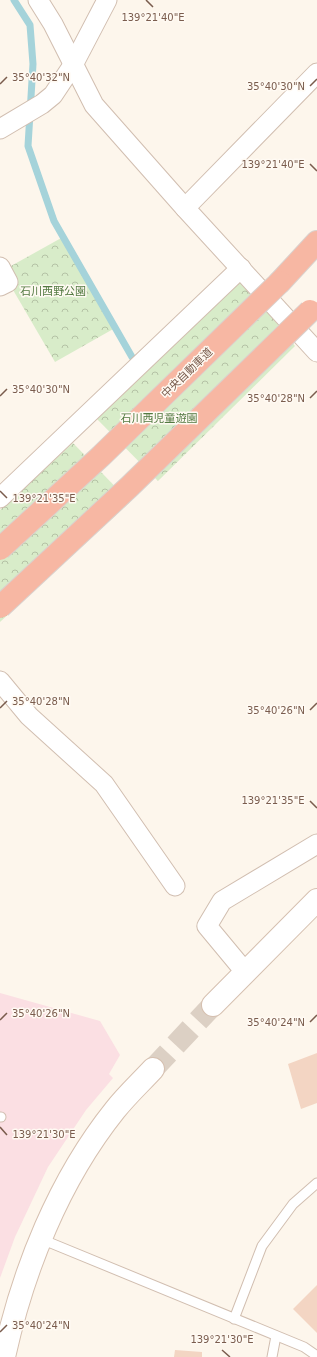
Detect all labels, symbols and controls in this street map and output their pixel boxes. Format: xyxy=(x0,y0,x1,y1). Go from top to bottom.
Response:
text: 139°21'40"E xyxy=(121,12,185,23)
text: 35°40'32"N xyxy=(12,72,70,83)
text: 35°40'30"N xyxy=(247,81,305,92)
text: 139°21'40"E xyxy=(241,159,305,170)
park label: 石川西野公園 xyxy=(20,285,86,298)
street label: 中央自動車道 xyxy=(159,345,215,401)
text: 35°40'30"N xyxy=(12,384,70,395)
text: 35°40'28"N xyxy=(247,393,305,404)
park label: 石川西児童遊園 xyxy=(121,412,198,425)
text: 139°21'35"E xyxy=(12,493,76,504)
text: 35°40'28"N xyxy=(12,696,70,707)
text: 35°40'26"N xyxy=(247,705,305,716)
text: 139°21'35"E xyxy=(241,795,305,806)
text: 35°40'26"N xyxy=(12,1008,70,1019)
text: 35°40'24"N xyxy=(247,1017,305,1028)
text: 139°21'30"E xyxy=(12,1129,76,1140)
text: 35°40'24"N xyxy=(12,1320,70,1331)
text: 139°21'30"E xyxy=(190,1334,254,1345)

